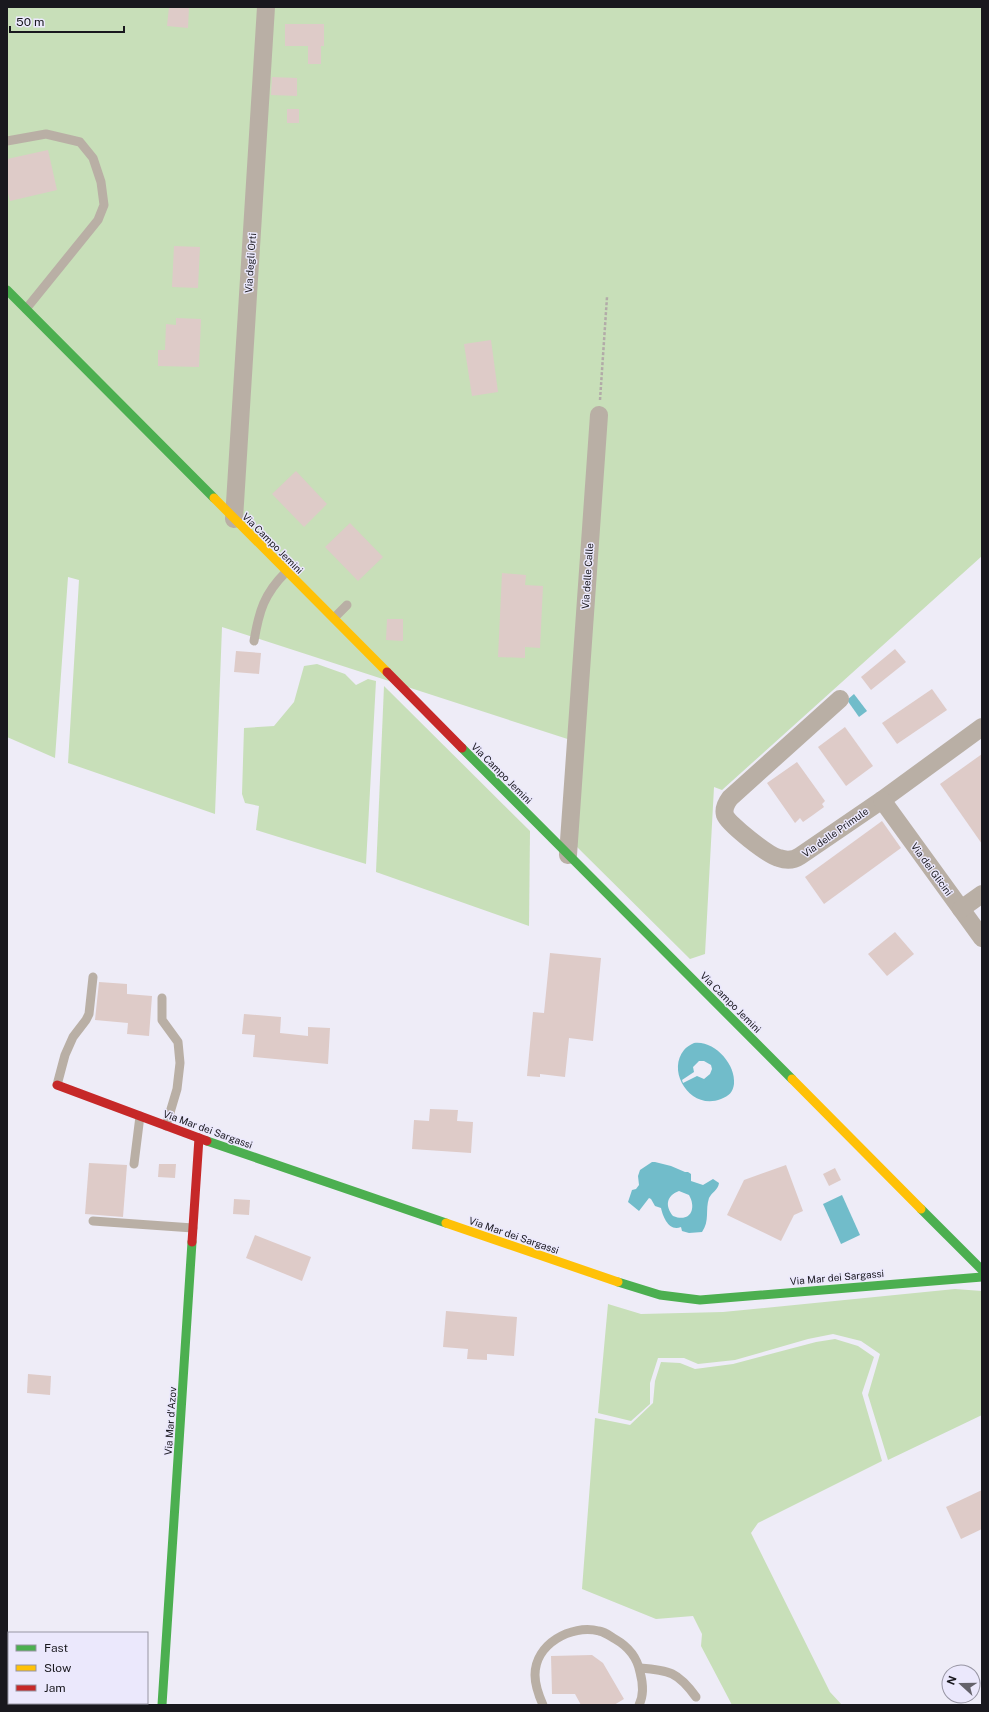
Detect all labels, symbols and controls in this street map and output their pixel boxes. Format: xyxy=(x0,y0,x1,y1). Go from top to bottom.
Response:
scale bar xyxy=(10,8,124,34)
text: 50 m xyxy=(16,15,44,29)
street label: Via degli Orti xyxy=(242,233,258,293)
street label: Via Campo Jemini xyxy=(240,510,306,576)
street label: Via delle Calle xyxy=(579,542,595,609)
street label: Via Campo Jemini xyxy=(469,740,535,806)
street label: Via delle Primule xyxy=(800,804,871,859)
street label: Via dei Glicini xyxy=(909,840,955,898)
street label: Via Campo Jemini xyxy=(698,969,764,1035)
street label: Via Mar dei Sargassi xyxy=(162,1107,254,1151)
street label: Via Mar dei Sargassi xyxy=(467,1214,561,1256)
street label: Via Mar dei Sargassi xyxy=(789,1267,885,1287)
street label: Via Mar d'Azov xyxy=(162,1386,178,1456)
legend xyxy=(8,1632,148,1704)
text: Fast xyxy=(44,1641,69,1655)
text: Slow xyxy=(44,1661,72,1675)
north arrow xyxy=(941,1664,981,1704)
text: N xyxy=(945,1674,959,1687)
text: Jam xyxy=(44,1681,66,1695)

